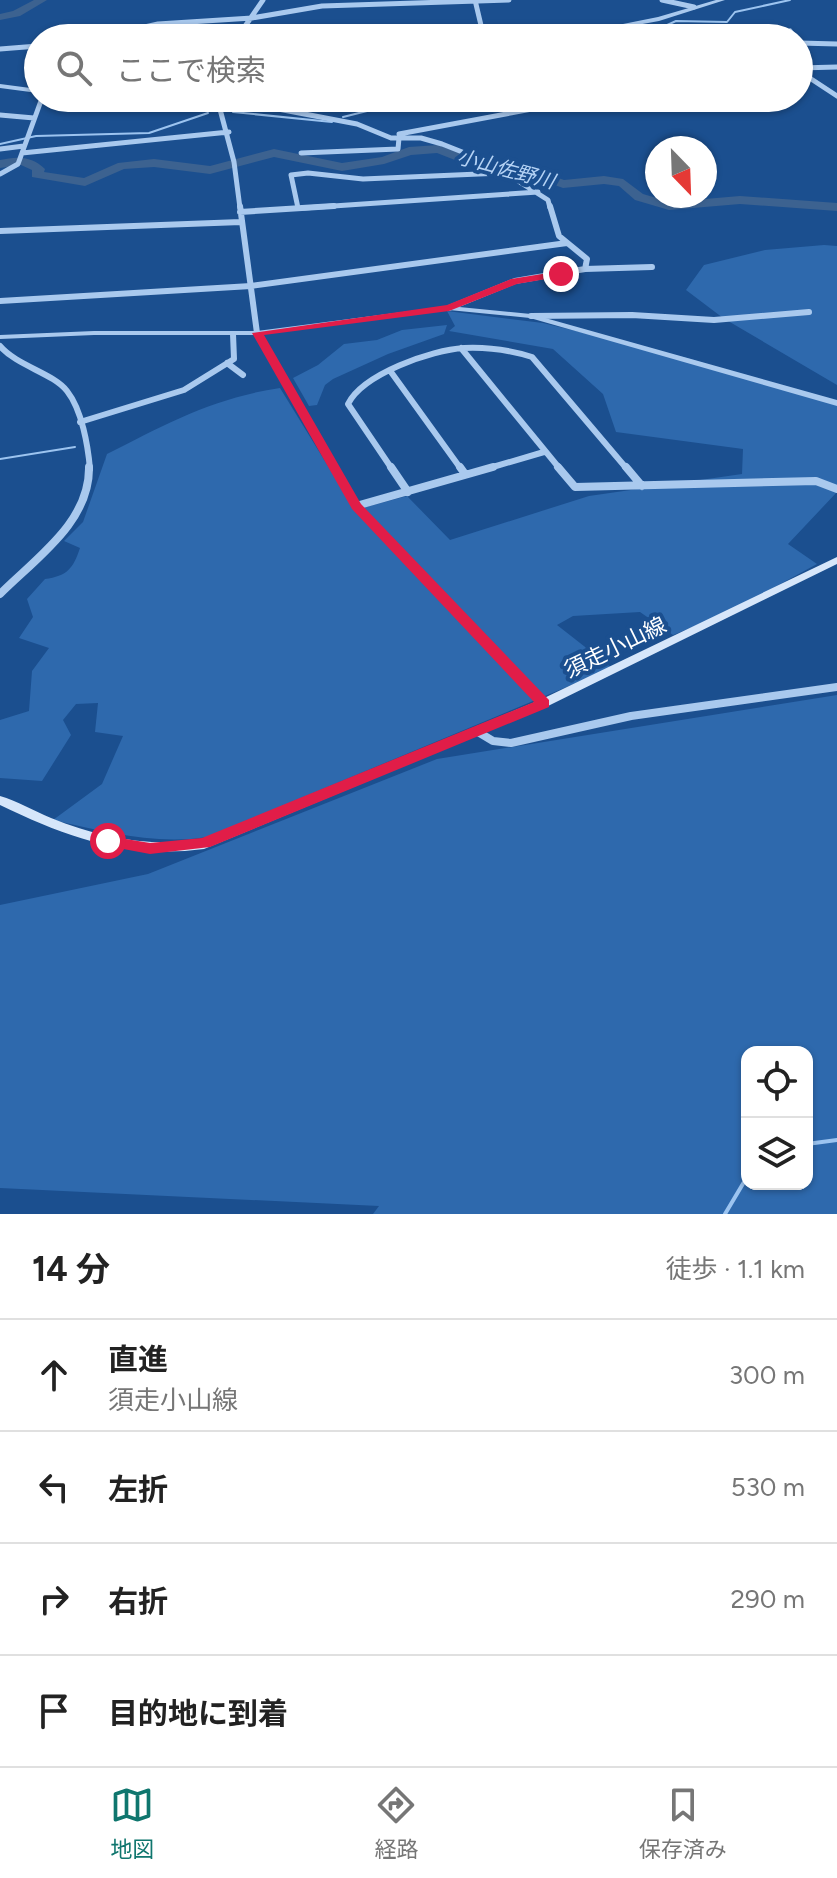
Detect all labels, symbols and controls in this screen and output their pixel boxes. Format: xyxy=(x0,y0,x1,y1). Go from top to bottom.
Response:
search box xyxy=(24,24,813,112)
icon: search xyxy=(52,46,96,90)
text: ここで検索 xyxy=(116,52,266,89)
north arrow xyxy=(645,136,717,208)
water label: 小山佐野川 xyxy=(455,144,559,194)
route end xyxy=(543,256,579,292)
street label: 須走小山線 xyxy=(560,611,671,684)
route start xyxy=(90,823,126,859)
map controls xyxy=(741,1046,813,1190)
button: locate xyxy=(741,1046,813,1118)
button: layers xyxy=(741,1118,813,1190)
text: 14 分 xyxy=(32,1249,110,1290)
text: 徒歩 · 1.1 km xyxy=(666,1253,805,1285)
text: 直進 xyxy=(108,1341,168,1378)
icon: ahead xyxy=(32,1353,76,1397)
text: 300 m xyxy=(729,1359,805,1391)
text: 須走小山線 xyxy=(108,1384,238,1416)
icon: left xyxy=(32,1465,76,1509)
text: 左折 xyxy=(108,1471,168,1508)
text: 530 m xyxy=(731,1471,805,1503)
icon: right xyxy=(32,1577,76,1621)
text: 右折 xyxy=(108,1583,168,1620)
text: 290 m xyxy=(731,1583,805,1615)
icon: arrive xyxy=(32,1689,76,1733)
text: 目的地に到着 xyxy=(108,1695,288,1732)
tab: 地図 xyxy=(110,1783,154,1863)
tab: 経路 xyxy=(374,1783,419,1863)
tab: 保存済み xyxy=(639,1783,727,1863)

